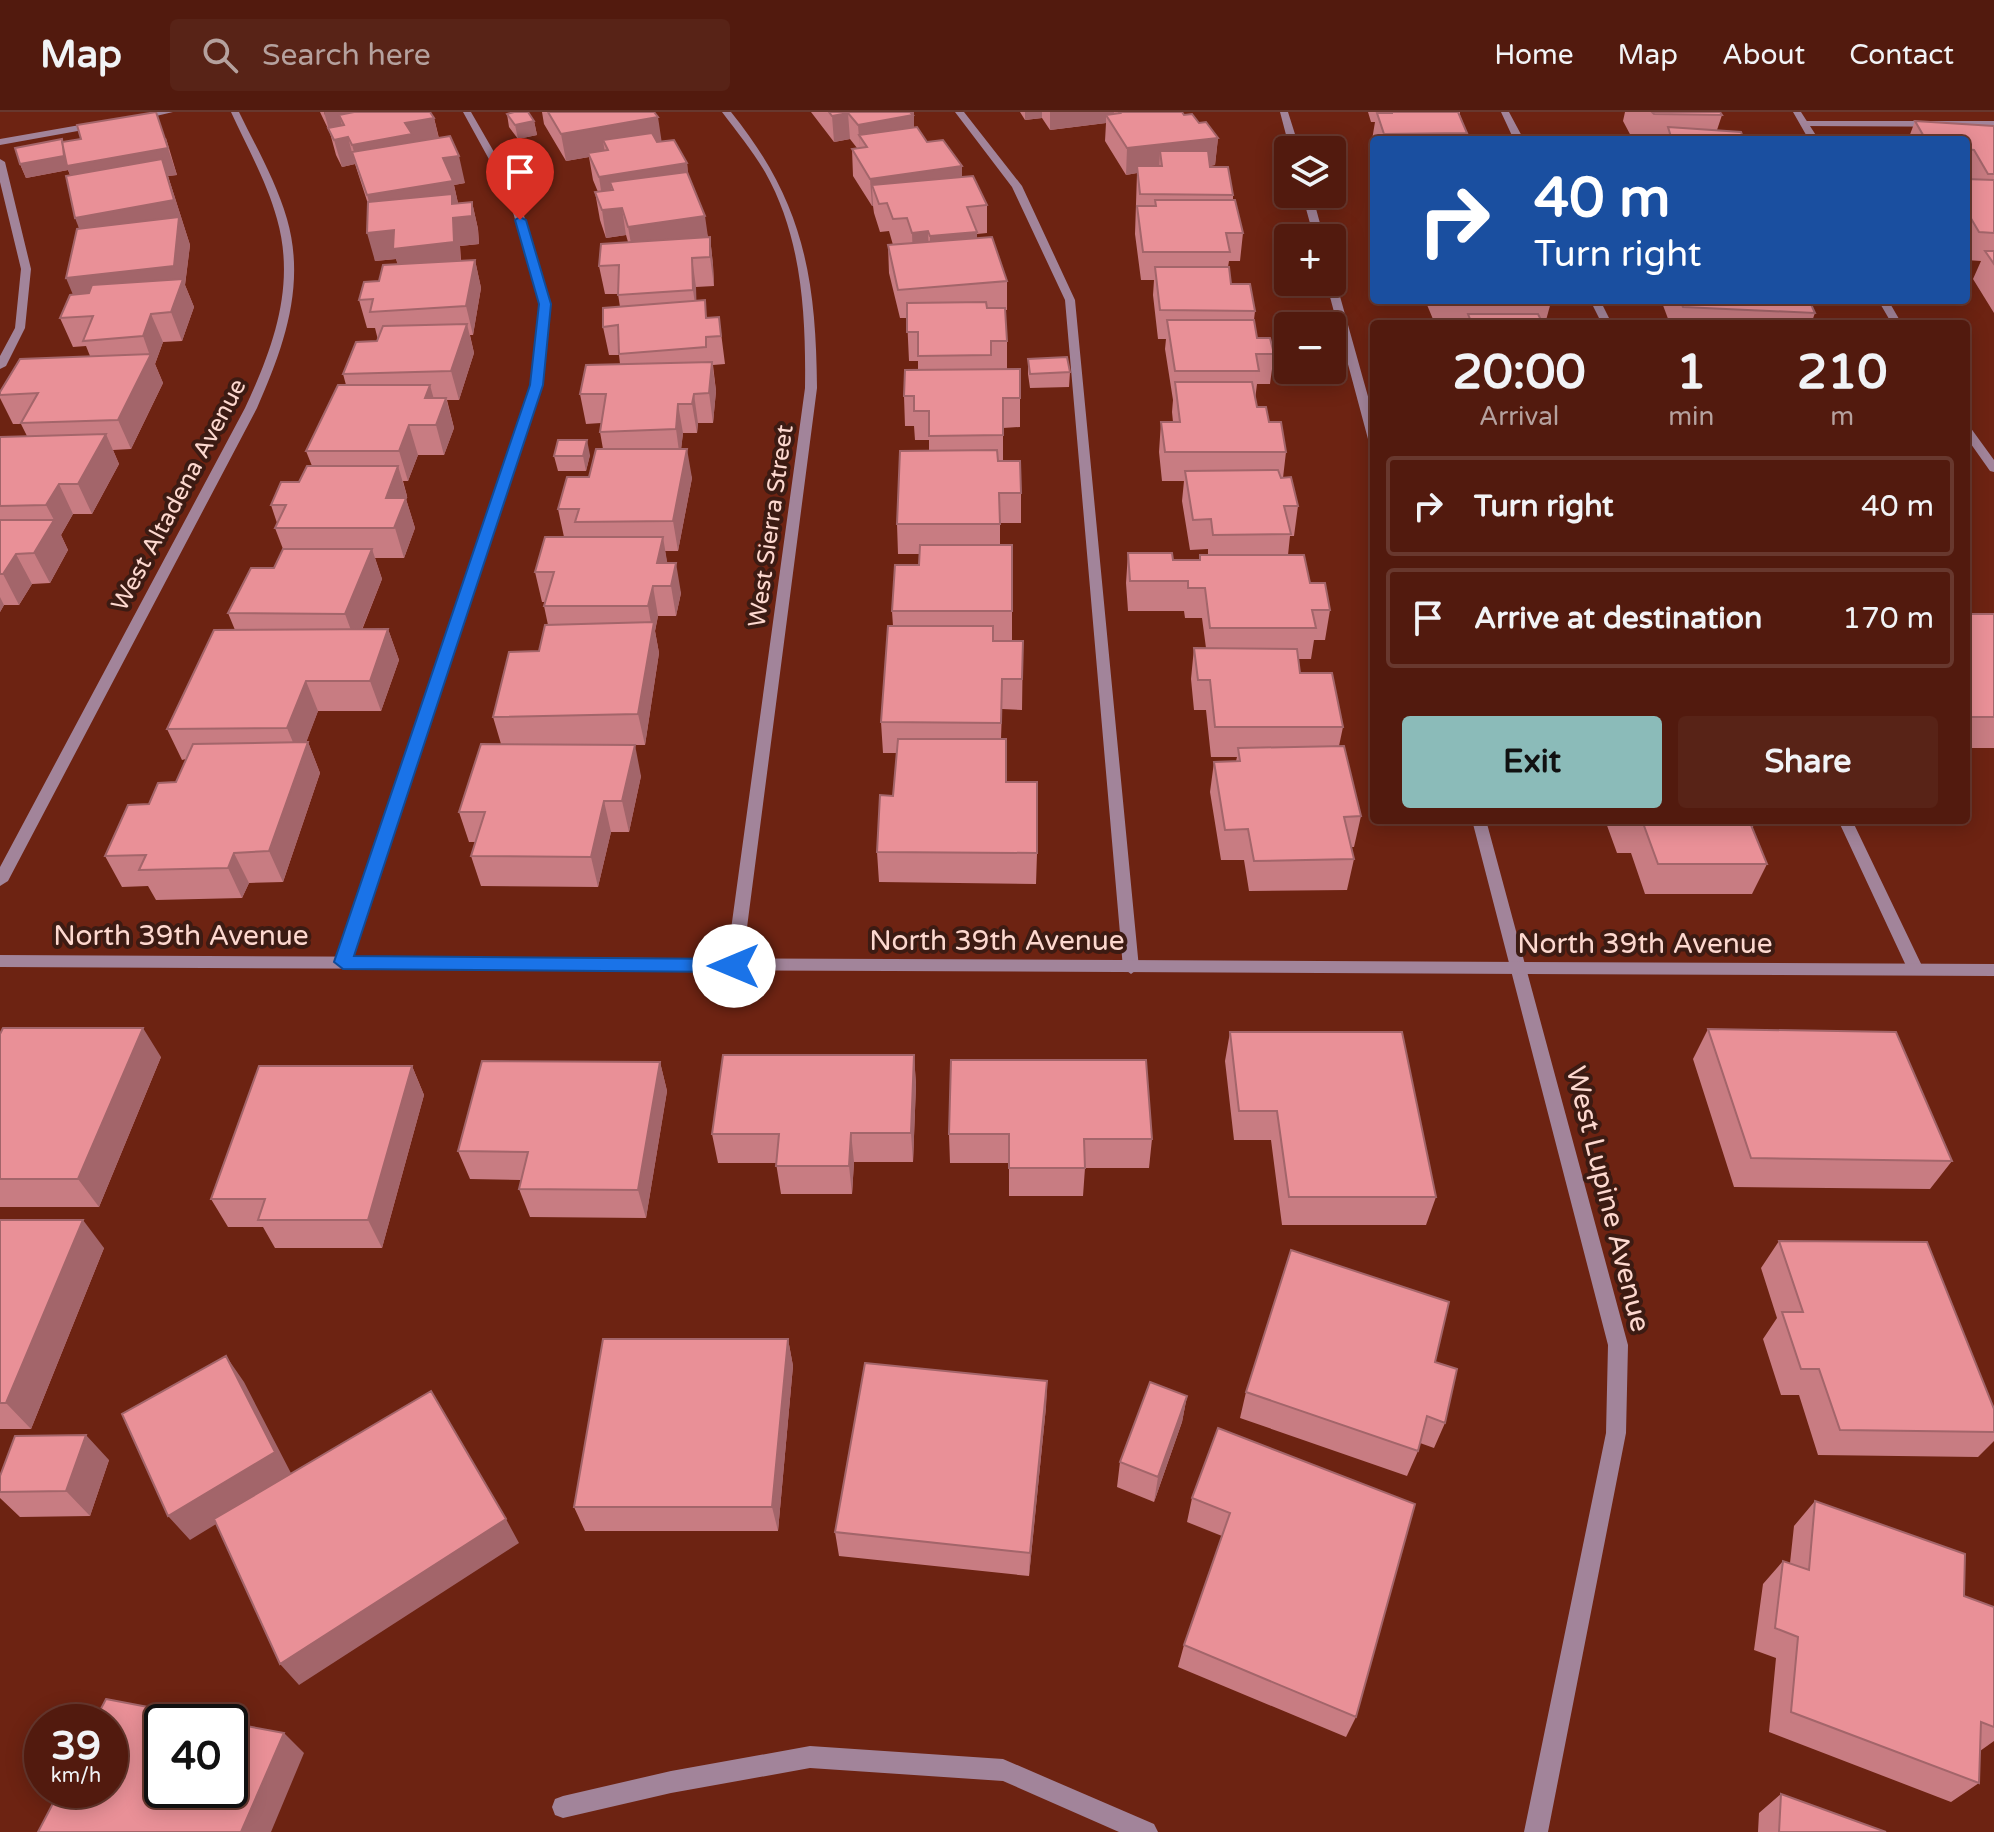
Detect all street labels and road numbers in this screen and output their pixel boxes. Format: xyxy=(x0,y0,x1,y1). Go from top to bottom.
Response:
street label: West Altadena Avenue xyxy=(105,374,253,616)
street label: West Sierra Street xyxy=(742,423,800,629)
street label: North 39th Avenue xyxy=(53,919,309,953)
street label: North 39th Avenue xyxy=(869,924,1125,958)
street label: North 39th Avenue xyxy=(1517,927,1773,961)
street label: West Lupine Avenue xyxy=(1559,1063,1657,1335)

